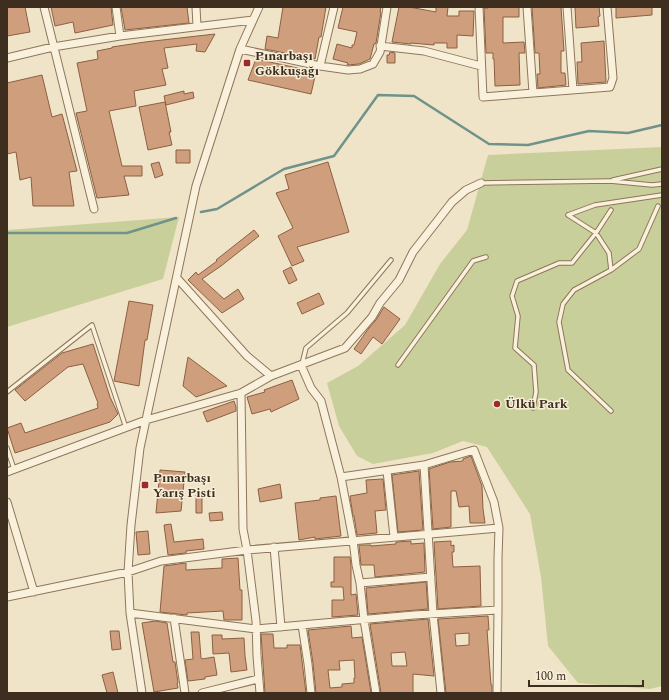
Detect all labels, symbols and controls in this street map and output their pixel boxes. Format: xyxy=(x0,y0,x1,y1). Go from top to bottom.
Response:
place label: Pınarbaşı Gökkuşağı xyxy=(255,46,319,81)
marker: Pınarbaşı Gökkuşağı xyxy=(242,58,252,68)
place label: Ülkü Park xyxy=(505,394,568,414)
marker: Ülkü Park xyxy=(492,399,502,409)
place label: Pınarbaşı Yarış Pisti xyxy=(153,468,216,503)
marker: Pınarbaşı Yarış Pisti xyxy=(140,480,150,490)
scale bar xyxy=(529,662,643,688)
text: 100 m xyxy=(535,667,566,686)

